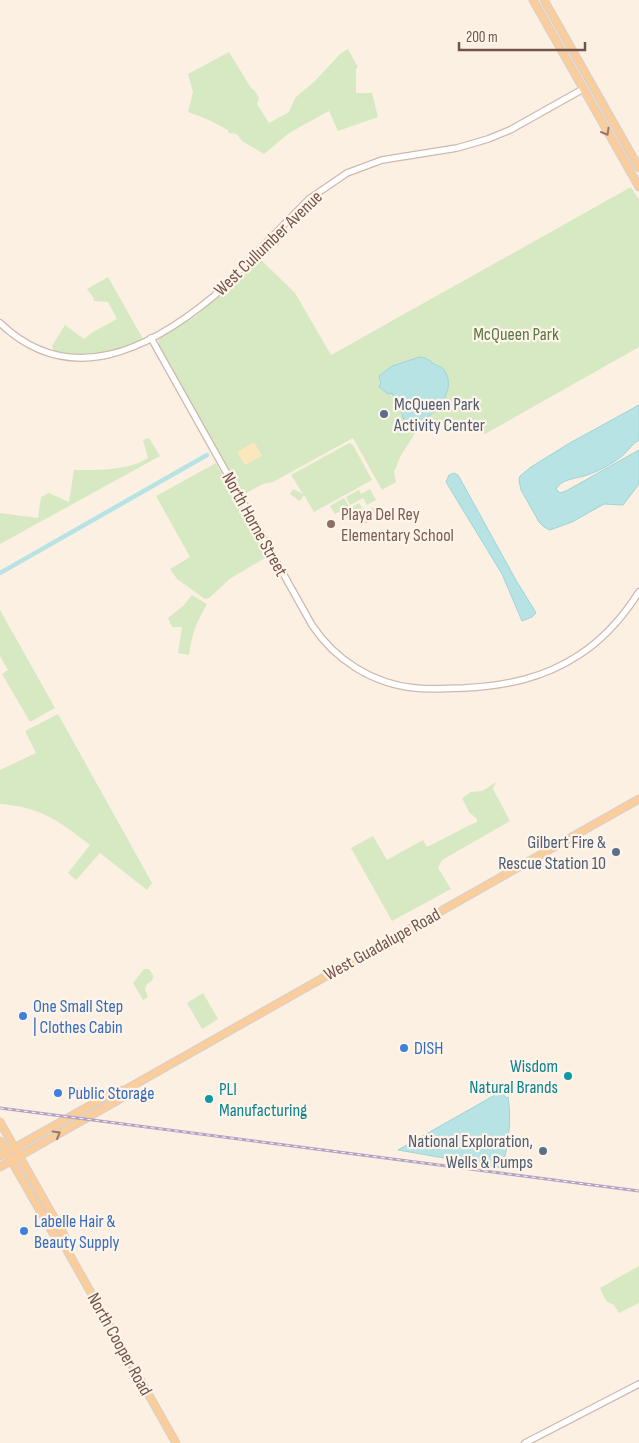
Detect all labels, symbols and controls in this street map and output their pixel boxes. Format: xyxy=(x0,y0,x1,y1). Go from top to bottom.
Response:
scale bar xyxy=(459,20,585,52)
text: 200 m xyxy=(466,28,498,47)
one-way arrow xyxy=(600,126,610,135)
street label: West Cullumber Avenue xyxy=(210,186,327,300)
park label: McQueen Park xyxy=(473,324,559,345)
place label: McQueen Park Activity Center xyxy=(393,394,485,436)
marker: McQueen Park Activity Center xyxy=(378,408,390,420)
street label: North Horne Street xyxy=(217,469,292,580)
place label: Playa Del Rey Elementary School xyxy=(341,504,454,546)
marker: Playa Del Rey Elementary School xyxy=(325,518,337,530)
place label: Gilbert Fire & Rescue Station 10 xyxy=(498,832,606,874)
marker: Gilbert Fire & Rescue Station 10 xyxy=(610,846,622,858)
street label: West Guadalupe Road xyxy=(320,904,444,985)
place label: One Small Step | Clothes Cabin xyxy=(33,996,123,1038)
marker: One Small Step | Clothes Cabin xyxy=(17,1010,29,1022)
place label: DISH xyxy=(414,1038,443,1059)
marker: DISH xyxy=(398,1042,410,1054)
place label: Wisdom Natural Brands xyxy=(469,1056,558,1098)
marker: Wisdom Natural Brands xyxy=(562,1070,574,1082)
place label: PLI Manufacturing xyxy=(219,1079,307,1121)
place label: Public Storage xyxy=(68,1083,154,1104)
marker: Public Storage xyxy=(52,1087,64,1099)
marker: PLI Manufacturing xyxy=(203,1093,215,1105)
one-way arrow xyxy=(52,1131,61,1141)
place label: National Exploration, Wells & Pumps xyxy=(408,1131,533,1173)
marker: National Exploration, Wells & Pumps xyxy=(537,1145,549,1157)
place label: Labelle Hair & Beauty Supply xyxy=(34,1211,120,1253)
marker: Labelle Hair & Beauty Supply xyxy=(18,1225,30,1237)
street label: North Cooper Road xyxy=(83,1289,156,1399)

